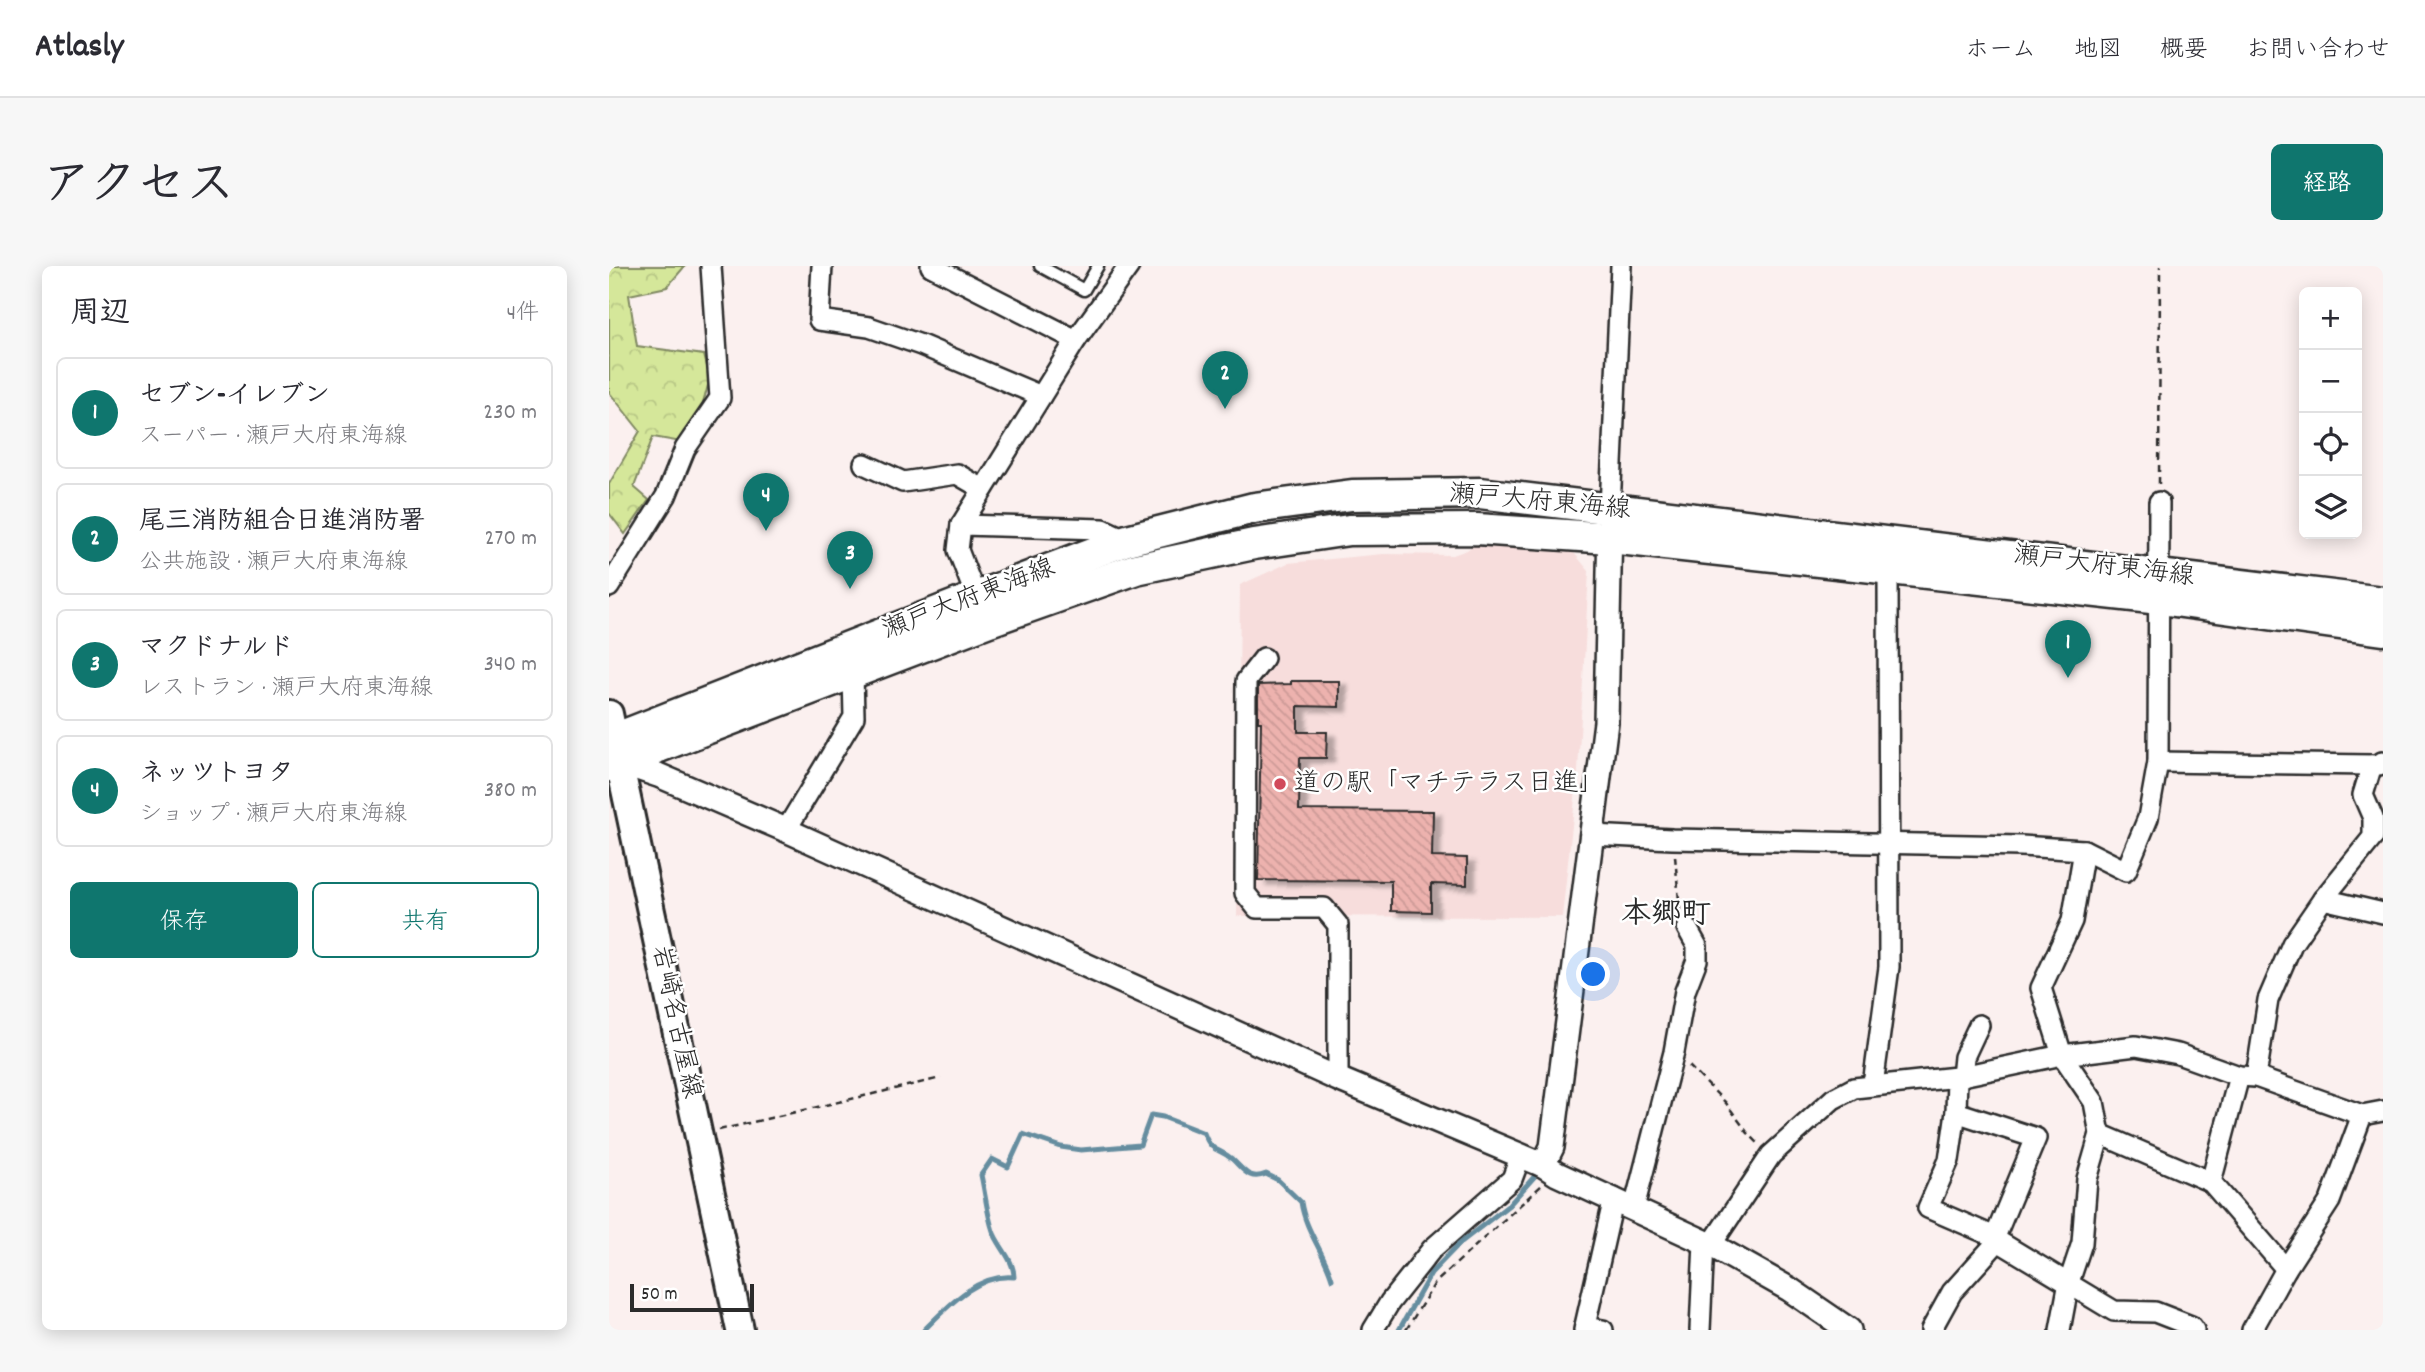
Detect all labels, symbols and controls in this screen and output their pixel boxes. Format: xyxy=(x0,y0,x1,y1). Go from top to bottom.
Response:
text: Atlasly xyxy=(35,25,124,72)
text: ホーム xyxy=(1965,34,2036,68)
text: 地図 xyxy=(2074,34,2122,68)
text: 概要 xyxy=(2160,34,2208,68)
text: お問い合わせ xyxy=(2246,34,2390,68)
button: 経路 xyxy=(2271,144,2383,220)
text: アクセス xyxy=(42,153,235,223)
map controls xyxy=(2299,287,2362,539)
button: + xyxy=(2299,287,2362,350)
text: 周辺 xyxy=(70,294,130,337)
text: 4件 xyxy=(506,298,539,331)
button: − xyxy=(2299,350,2362,413)
pin: 2 xyxy=(1202,351,1248,409)
text: セブン-イレブン xyxy=(139,378,330,415)
text: 1 xyxy=(92,397,98,430)
text: 230 m xyxy=(483,397,537,430)
button: locate xyxy=(2299,413,2362,476)
text: スーパー · 瀬戸大府東海線 xyxy=(139,421,407,454)
pin: 4 xyxy=(743,473,789,531)
button: layers xyxy=(2299,476,2362,539)
street label: 瀬戸大府東海線 xyxy=(1448,477,1632,529)
text: 尾三消防組合日進消防署 xyxy=(139,504,425,541)
text: 2 xyxy=(90,523,100,556)
text: 270 m xyxy=(485,523,537,556)
pin: 3 xyxy=(827,531,873,589)
street label: 瀬戸大府東海線 xyxy=(2011,538,2197,596)
text: 公共施設 · 瀬戸大府東海線 xyxy=(139,547,408,580)
street label: 瀬戸大府東海線 xyxy=(877,550,1061,650)
pin: 1 xyxy=(2045,620,2091,678)
text: マクドナルド xyxy=(139,630,294,667)
text: 3 xyxy=(90,649,100,682)
text: 340 m xyxy=(484,649,537,682)
text: レストラン · 瀬戸大府東海線 xyxy=(139,673,433,706)
text: ネッツトヨタ xyxy=(139,756,294,793)
place label: 道の駅「マチテラス日進」 xyxy=(1294,766,1605,803)
text: 4 xyxy=(90,775,100,808)
text: 380 m xyxy=(484,775,537,808)
marker: 道の駅「マチテラス日進」 xyxy=(1272,776,1288,792)
text: ショップ · 瀬戸大府東海線 xyxy=(139,799,407,832)
button: 保存 xyxy=(70,882,298,958)
button: 共有 xyxy=(312,882,539,958)
district label: 本郷町 xyxy=(1621,895,1711,938)
street label: 岩崎名古屋線 xyxy=(641,942,709,1102)
your location xyxy=(1576,957,1610,991)
scale bar xyxy=(630,1281,754,1313)
text: 50 m xyxy=(641,1282,678,1309)

